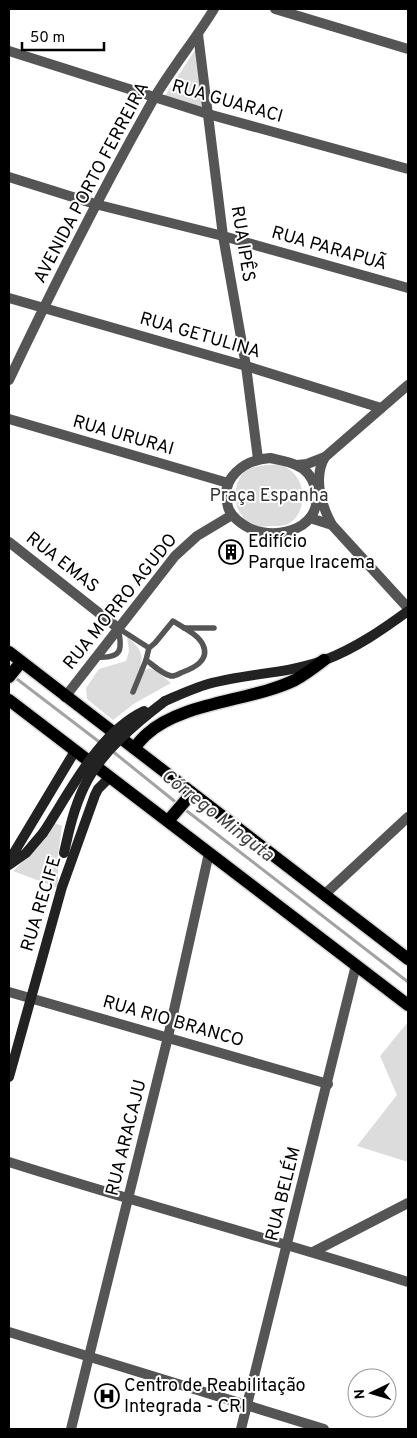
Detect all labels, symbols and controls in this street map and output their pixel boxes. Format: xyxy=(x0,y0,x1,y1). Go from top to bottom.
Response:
scale bar xyxy=(22,20,105,52)
text: 50 m xyxy=(30,29,65,48)
street label: RUA GUARACI xyxy=(169,75,285,129)
street label: AVENIDA PORTO FERREIRA xyxy=(29,78,155,288)
street label: RUA IPÊS xyxy=(225,204,261,284)
street label: RUA PARAPUÃ xyxy=(269,220,390,276)
street label: RUA GETULINA xyxy=(137,308,263,364)
street label: RUA URURAI xyxy=(70,411,176,461)
park label: Praça Espanha xyxy=(209,485,329,508)
street label: RUA EMAS xyxy=(21,527,103,599)
street label: RUA MORRO AGUDO xyxy=(59,529,183,675)
place label: Edifício Parque Iracema xyxy=(248,531,375,575)
building icon: Edifício Parque Iracema xyxy=(218,539,244,565)
water label: Córrego Minguta xyxy=(156,764,279,868)
street label: RUA RECIFE xyxy=(17,853,67,955)
street label: RUA RIO BRANCO xyxy=(100,991,246,1053)
street label: RUA ARACAJU xyxy=(101,1077,153,1199)
street label: RUA BELÉM xyxy=(259,1144,307,1244)
north arrow xyxy=(347,1368,397,1418)
place label: Centro de Reabilitação Integrada - CRI xyxy=(124,1375,306,1419)
hospital icon: Centro de Reabilitação Integrada - CRI xyxy=(94,1383,120,1409)
text: N xyxy=(352,1388,369,1400)

